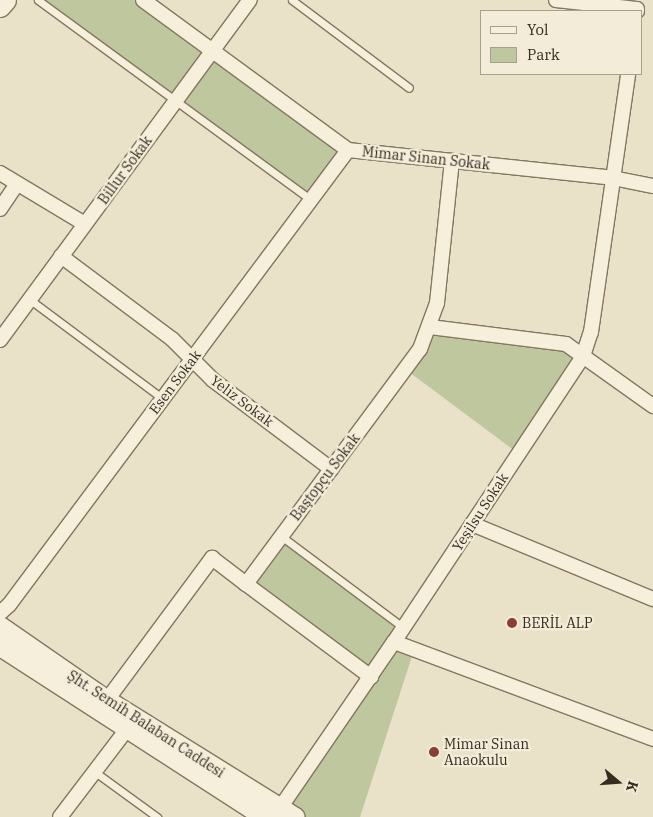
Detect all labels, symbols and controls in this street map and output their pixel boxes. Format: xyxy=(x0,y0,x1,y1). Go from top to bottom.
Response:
legend xyxy=(480,10,643,75)
text: Yol xyxy=(527,20,548,39)
text: Park xyxy=(527,45,560,64)
street label: Billur Sokak xyxy=(95,133,155,207)
street label: Mimar Sinan Sokak xyxy=(361,143,491,173)
street label: Esen Sokak xyxy=(146,347,204,417)
street label: Yeliz Sokak xyxy=(207,372,277,430)
street label: Baştopçu Sokak xyxy=(287,430,363,524)
street label: Yeşilsu Sokak xyxy=(449,470,511,554)
place label: BERİL ALP xyxy=(522,615,593,631)
marker: BERİL ALP xyxy=(506,617,518,629)
street label: Şht. Semih Balaban Caddesi xyxy=(64,667,228,781)
place label: Mimar Sinan Anaokulu xyxy=(444,736,529,769)
marker: Mimar Sinan Anaokulu xyxy=(428,746,440,758)
north arrow xyxy=(593,757,643,807)
text: K xyxy=(622,779,642,795)

